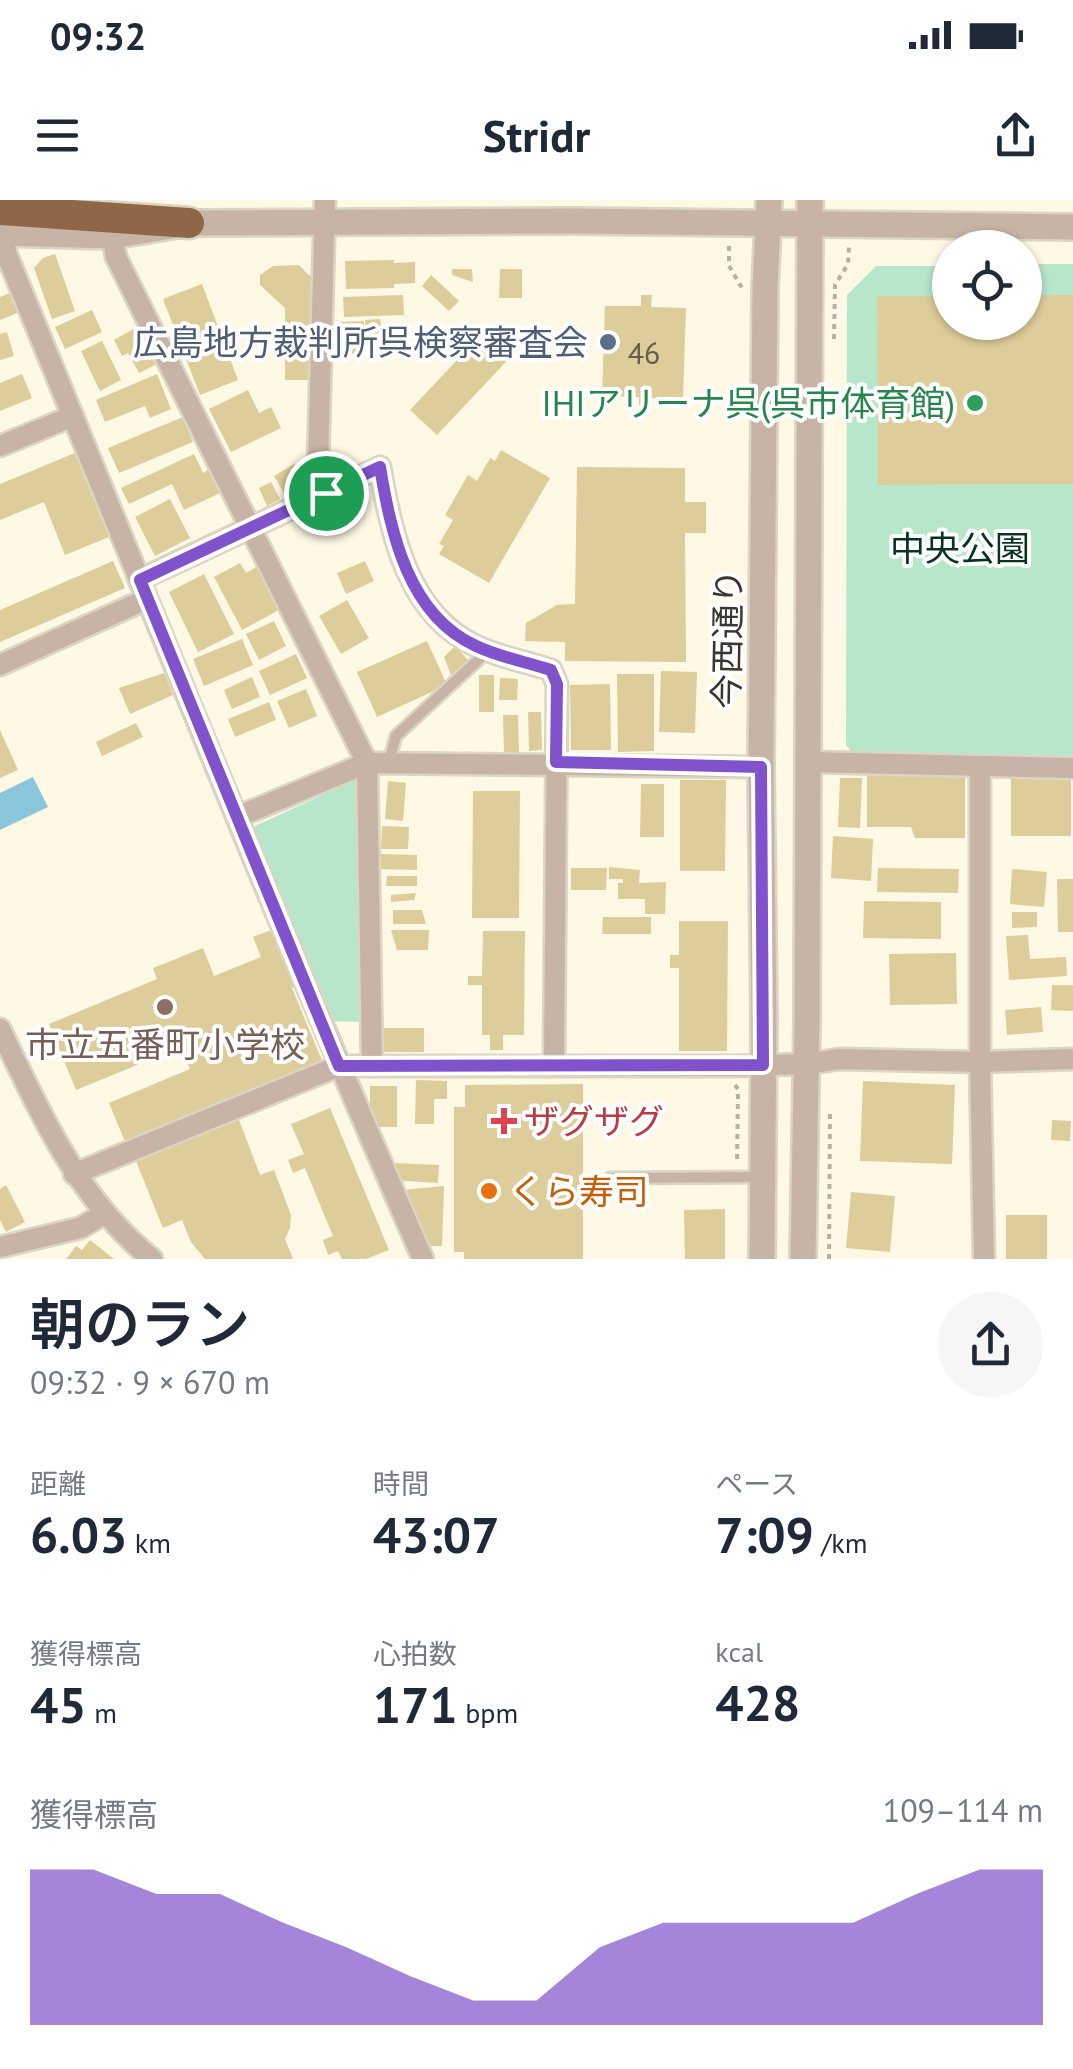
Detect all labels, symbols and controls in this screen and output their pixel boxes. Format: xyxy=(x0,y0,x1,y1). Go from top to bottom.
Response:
text: 09:32 xyxy=(50,11,146,60)
text: Stridr xyxy=(483,106,590,164)
icon: menu xyxy=(30,108,85,163)
icon: share xyxy=(988,108,1043,163)
map controls xyxy=(932,230,1042,340)
button: locate xyxy=(932,230,1042,340)
place label: 広島地方裁判所呉検察審査会 xyxy=(133,319,588,365)
marker: 広島地方裁判所呉検察審査会 xyxy=(597,331,619,353)
house number: 46 xyxy=(628,333,660,372)
place label: IHIアリーナ呉(呉市体育館) xyxy=(542,380,955,426)
marker: IHIアリーナ呉(呉市体育館) xyxy=(964,392,986,414)
pin xyxy=(284,451,369,536)
icon: arrive xyxy=(299,466,354,521)
park label: 中央公園 xyxy=(890,525,1030,571)
street label: 今西通り xyxy=(703,569,751,709)
marker: 市立五番町小学校 xyxy=(154,996,176,1018)
place label: 市立五番町小学校 xyxy=(25,1021,305,1067)
place label: ザグザグ xyxy=(524,1098,664,1144)
marker: ザグザグ xyxy=(493,1110,515,1132)
place label: くら寿司 xyxy=(509,1168,649,1214)
marker: くら寿司 xyxy=(478,1180,500,1202)
text: 朝のラン xyxy=(30,1288,250,1359)
button: share xyxy=(938,1292,1043,1397)
text: 09:32 · 9 × 670 m xyxy=(30,1361,270,1403)
text: 距離 xyxy=(30,1465,86,1502)
text: 時間 xyxy=(373,1465,429,1502)
text: ペース xyxy=(715,1465,798,1502)
text: 6.03 xyxy=(30,1502,127,1567)
text: 43:07 xyxy=(373,1502,500,1567)
text: 7:09 xyxy=(715,1502,814,1567)
text: km xyxy=(127,1524,171,1561)
text: /km xyxy=(814,1524,867,1561)
text: kcal xyxy=(715,1633,763,1670)
text: 獲得標高 xyxy=(30,1635,142,1672)
text: 心拍数 xyxy=(373,1635,457,1672)
text: 428 xyxy=(715,1670,800,1735)
text: 45 xyxy=(30,1672,87,1737)
text: 171 xyxy=(373,1672,458,1737)
text: m xyxy=(87,1694,117,1731)
text: bpm xyxy=(458,1694,518,1731)
text: 109–114 m xyxy=(883,1789,1043,1831)
text: 獲得標高 xyxy=(30,1793,158,1835)

